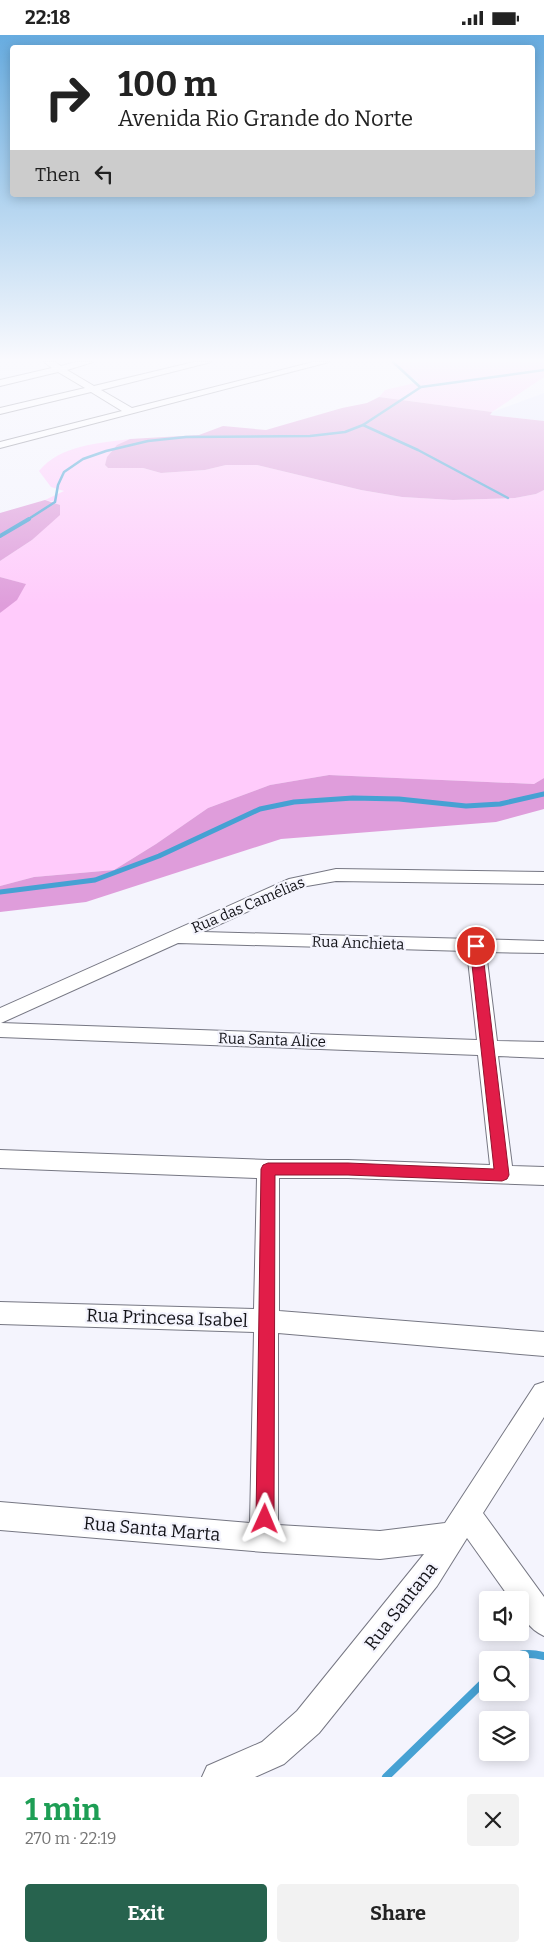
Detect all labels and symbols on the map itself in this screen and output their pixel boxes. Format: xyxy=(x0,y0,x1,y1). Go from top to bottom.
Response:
street label: Rua das Camélias xyxy=(189,873,307,937)
pin xyxy=(455,925,497,967)
street label: Rua Anchieta xyxy=(311,932,405,954)
street label: Rua Santa Alice xyxy=(218,1029,326,1051)
street label: Rua Princesa Isabel xyxy=(86,1304,248,1332)
position arrow xyxy=(238,1492,290,1544)
street label: Rua Santa Marta xyxy=(83,1512,221,1546)
street label: Rua Santana xyxy=(360,1558,442,1654)

